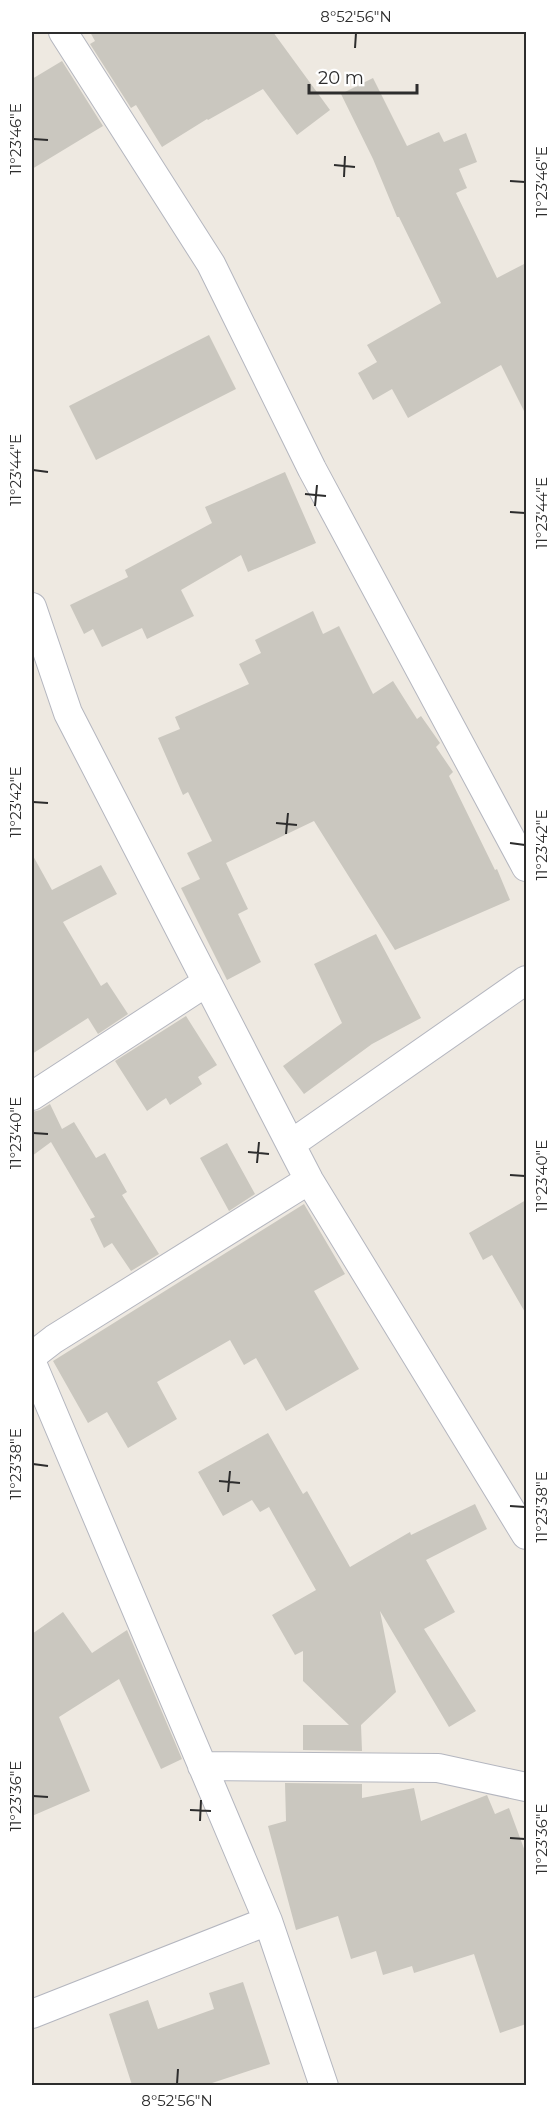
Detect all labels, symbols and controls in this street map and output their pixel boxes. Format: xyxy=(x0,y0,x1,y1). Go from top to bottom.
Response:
text: 8°52'56"N xyxy=(320,7,392,26)
scale bar xyxy=(309,57,417,95)
text: 20 m xyxy=(318,67,364,89)
text: 11°23'46"E xyxy=(6,103,25,175)
text: 11°23'46"E xyxy=(532,146,551,218)
text: 11°23'44"E xyxy=(6,434,25,506)
text: 11°23'44"E xyxy=(532,477,551,549)
text: 11°23'42"E xyxy=(6,767,25,837)
text: 11°23'42"E xyxy=(532,810,551,880)
text: 11°23'40"E xyxy=(6,1097,25,1169)
text: 11°23'40"E xyxy=(532,1140,551,1212)
text: 11°23'38"E xyxy=(6,1428,25,1500)
text: 11°23'38"E xyxy=(532,1471,551,1543)
text: 11°23'36"E xyxy=(6,1761,25,1831)
text: 11°23'36"E xyxy=(532,1804,551,1874)
text: 8°52'56"N xyxy=(141,2091,213,2110)

